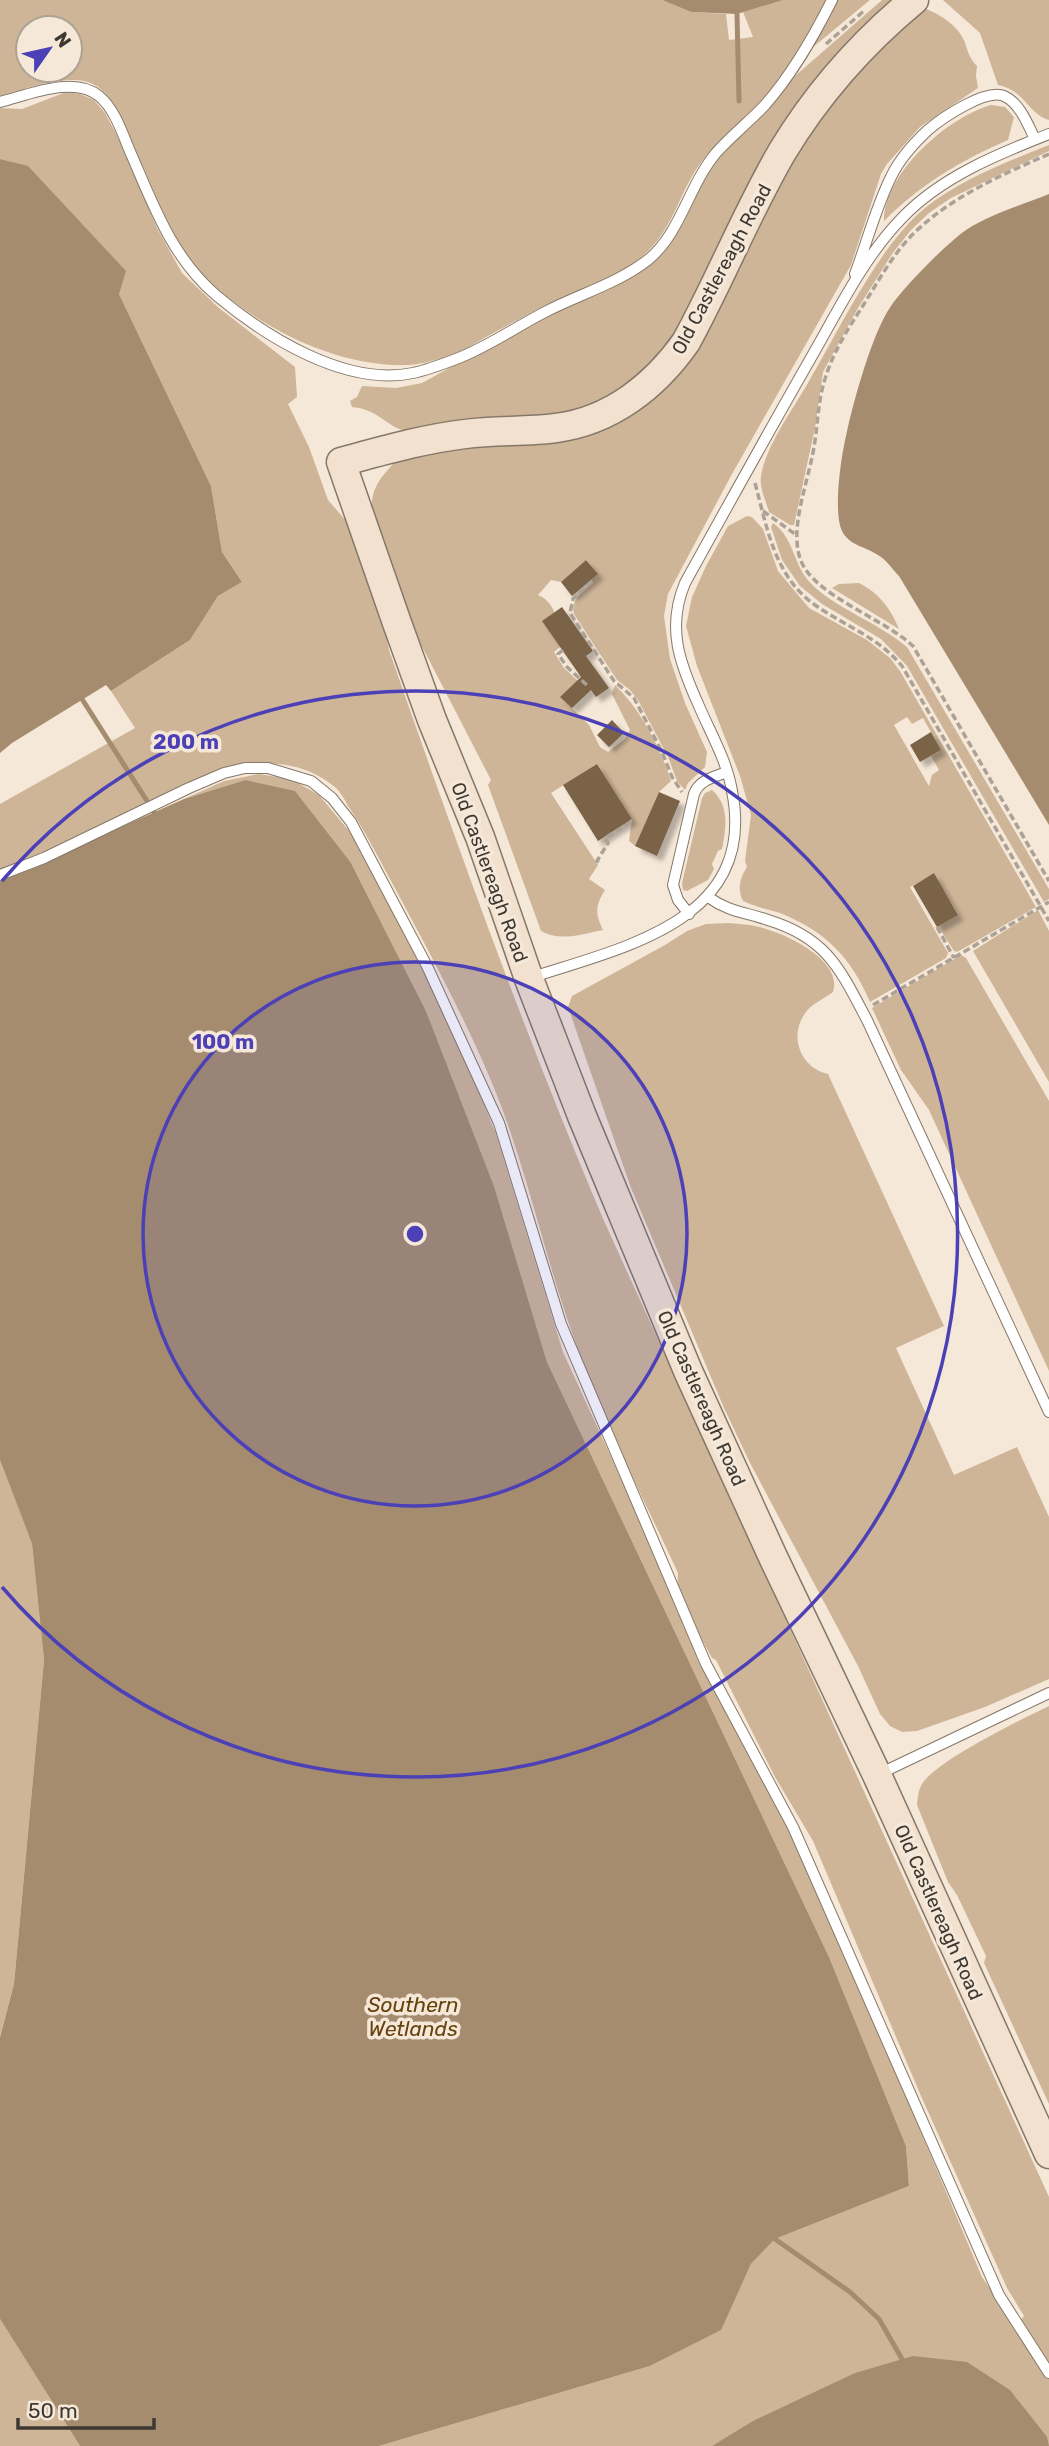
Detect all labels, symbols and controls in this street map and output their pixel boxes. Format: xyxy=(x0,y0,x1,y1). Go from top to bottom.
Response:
north arrow xyxy=(14,14,84,84)
text: N xyxy=(49,28,76,52)
street label: Old Castlereagh Road xyxy=(667,180,776,358)
text: 200 m xyxy=(153,729,219,754)
street label: Old Castlereagh Road xyxy=(446,779,533,965)
text: 100 m xyxy=(192,1029,254,1054)
centre of rings xyxy=(403,1222,427,1246)
street label: Old Castlereagh Road xyxy=(652,1307,751,1490)
street label: Old Castlereagh Road xyxy=(889,1821,988,2004)
water label: Southern Wetlands xyxy=(368,1992,459,2041)
scale bar xyxy=(18,2386,154,2430)
text: 50 m xyxy=(28,2398,78,2423)

